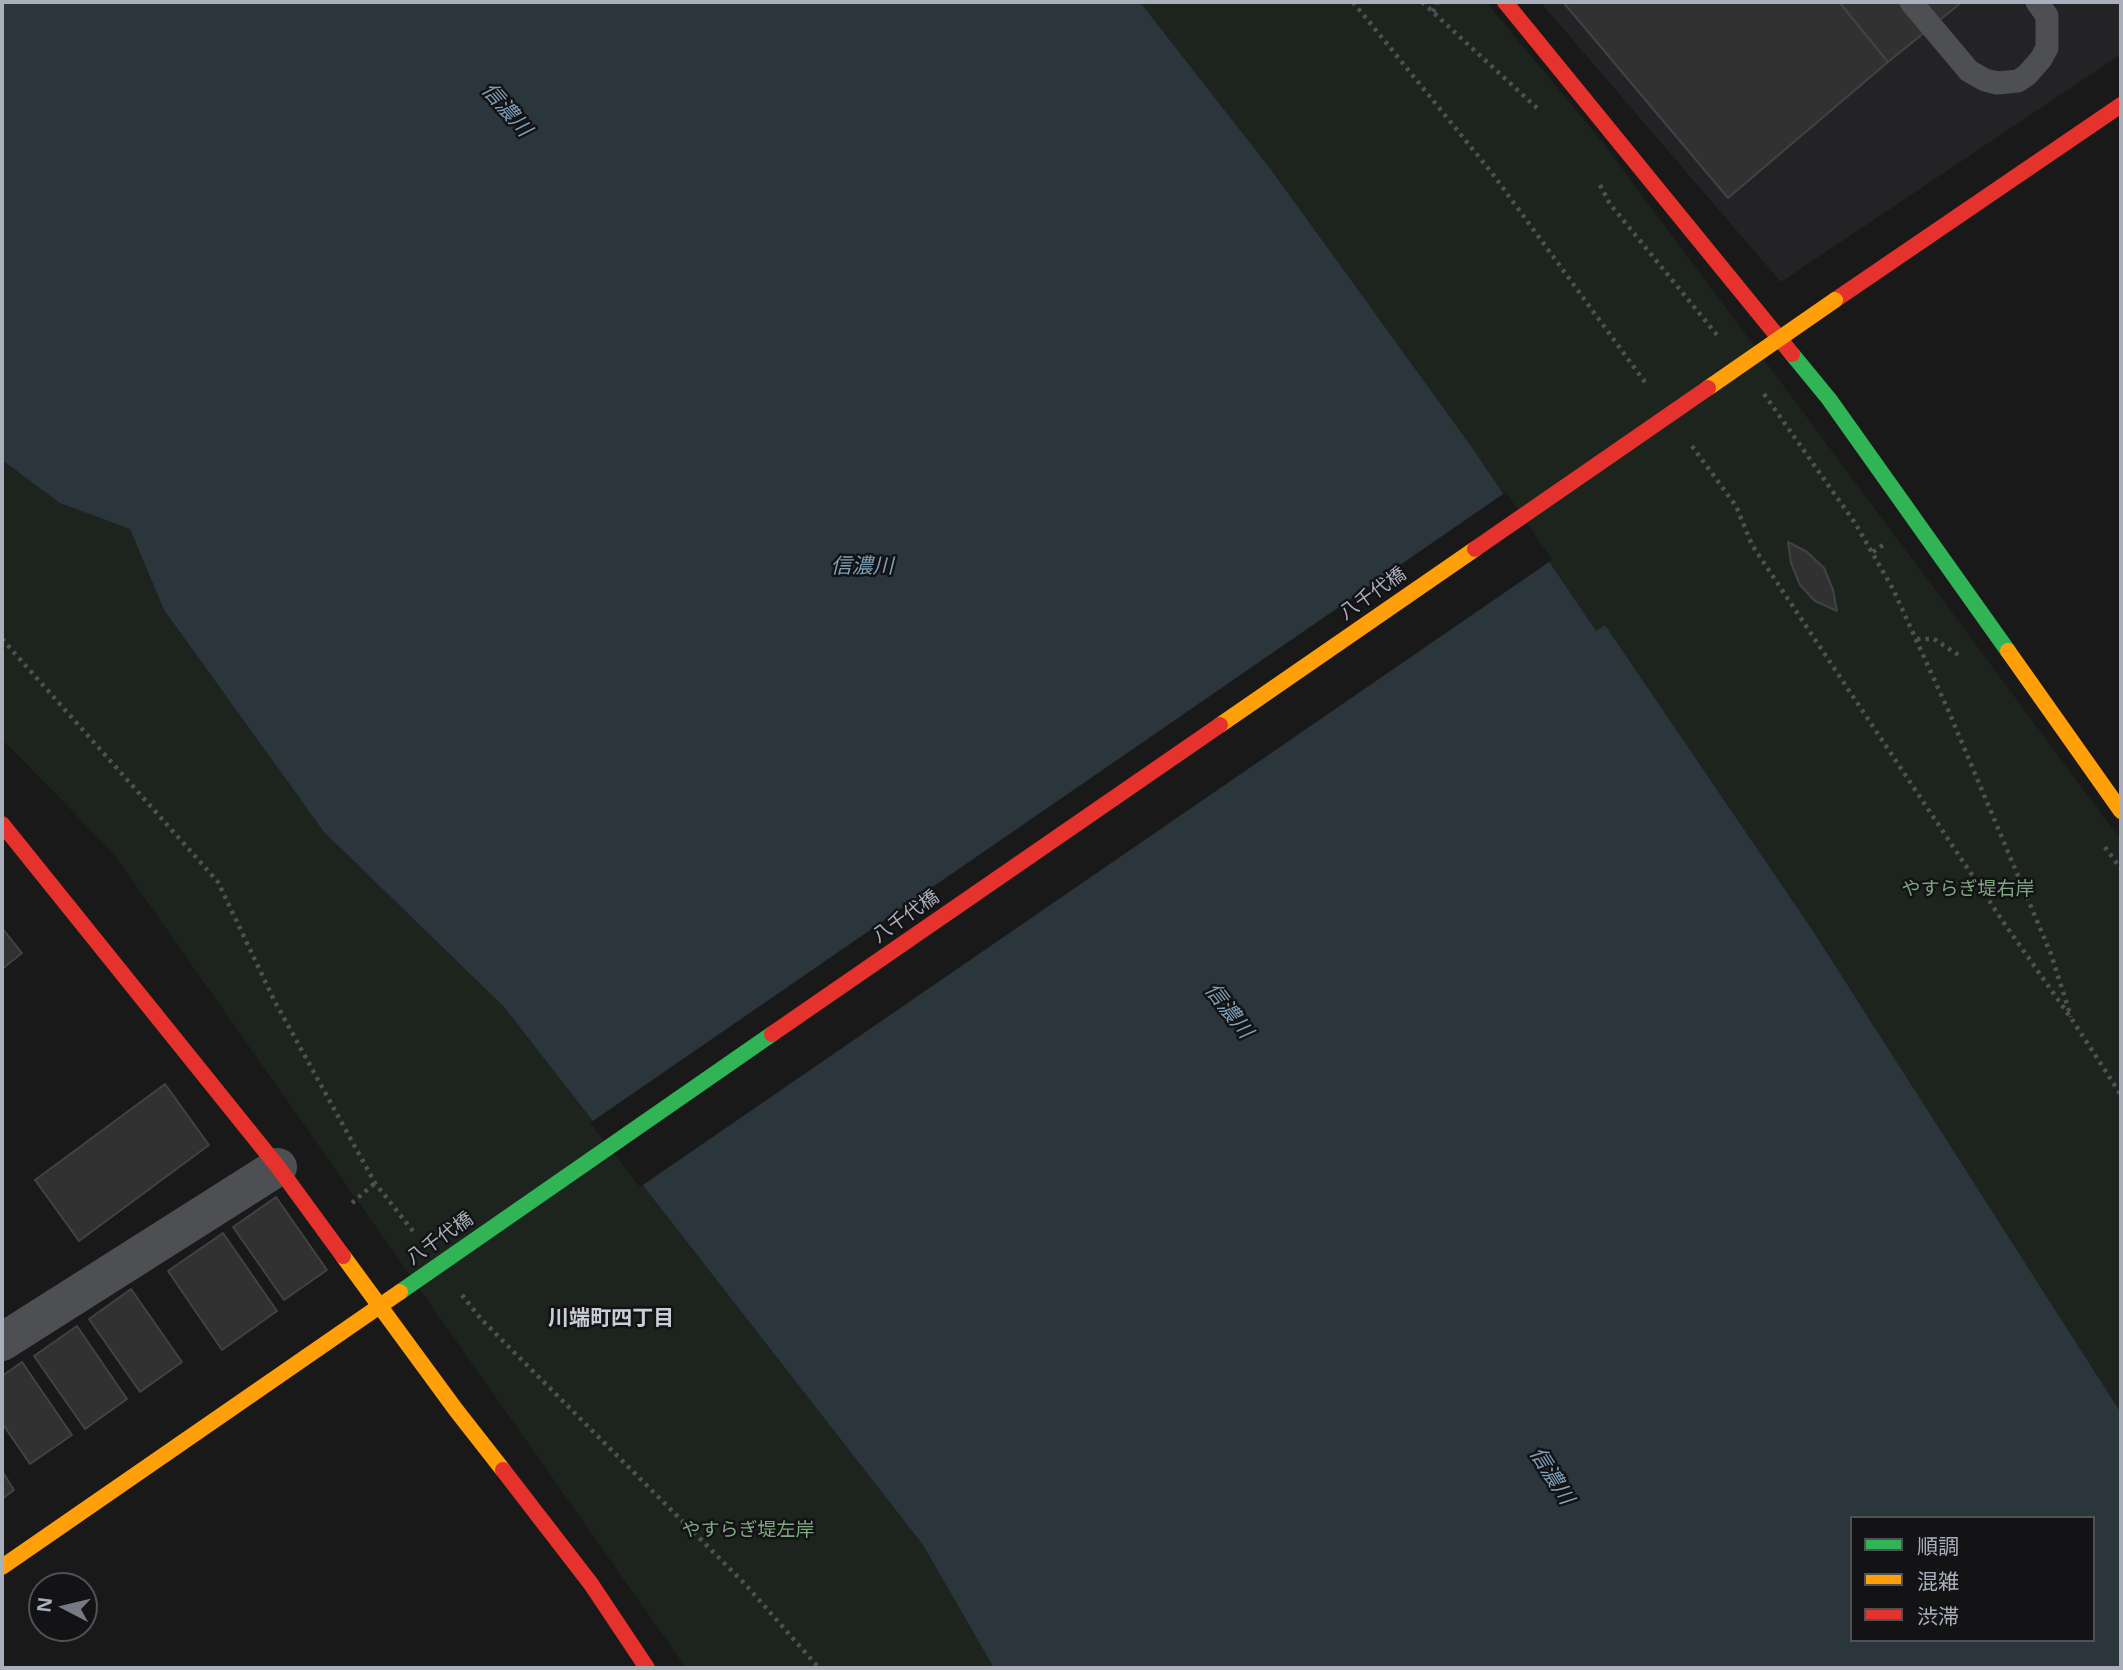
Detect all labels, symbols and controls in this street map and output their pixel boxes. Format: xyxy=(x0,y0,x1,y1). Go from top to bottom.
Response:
water label: 信濃川 xyxy=(476,78,536,142)
water label: 信濃川 xyxy=(831,554,893,580)
street label: 八千代橋 xyxy=(1335,563,1411,625)
park label: やすらぎ堤右岸 xyxy=(1902,879,2034,901)
street label: 八千代橋 xyxy=(868,886,944,948)
water label: 信濃川 xyxy=(1199,978,1257,1044)
street label: 八千代橋 xyxy=(402,1208,478,1270)
district label: 川端町四丁目 xyxy=(548,1306,674,1332)
water label: 信濃川 xyxy=(1524,1443,1578,1509)
legend xyxy=(1850,1516,2095,1642)
park label: やすらぎ堤左岸 xyxy=(682,1520,814,1542)
text: 順調 xyxy=(1917,1532,1959,1560)
text: 混雑 xyxy=(1917,1567,1959,1595)
north arrow xyxy=(28,1572,98,1642)
text: N xyxy=(30,1595,58,1614)
text: 渋滞 xyxy=(1917,1602,1959,1630)

